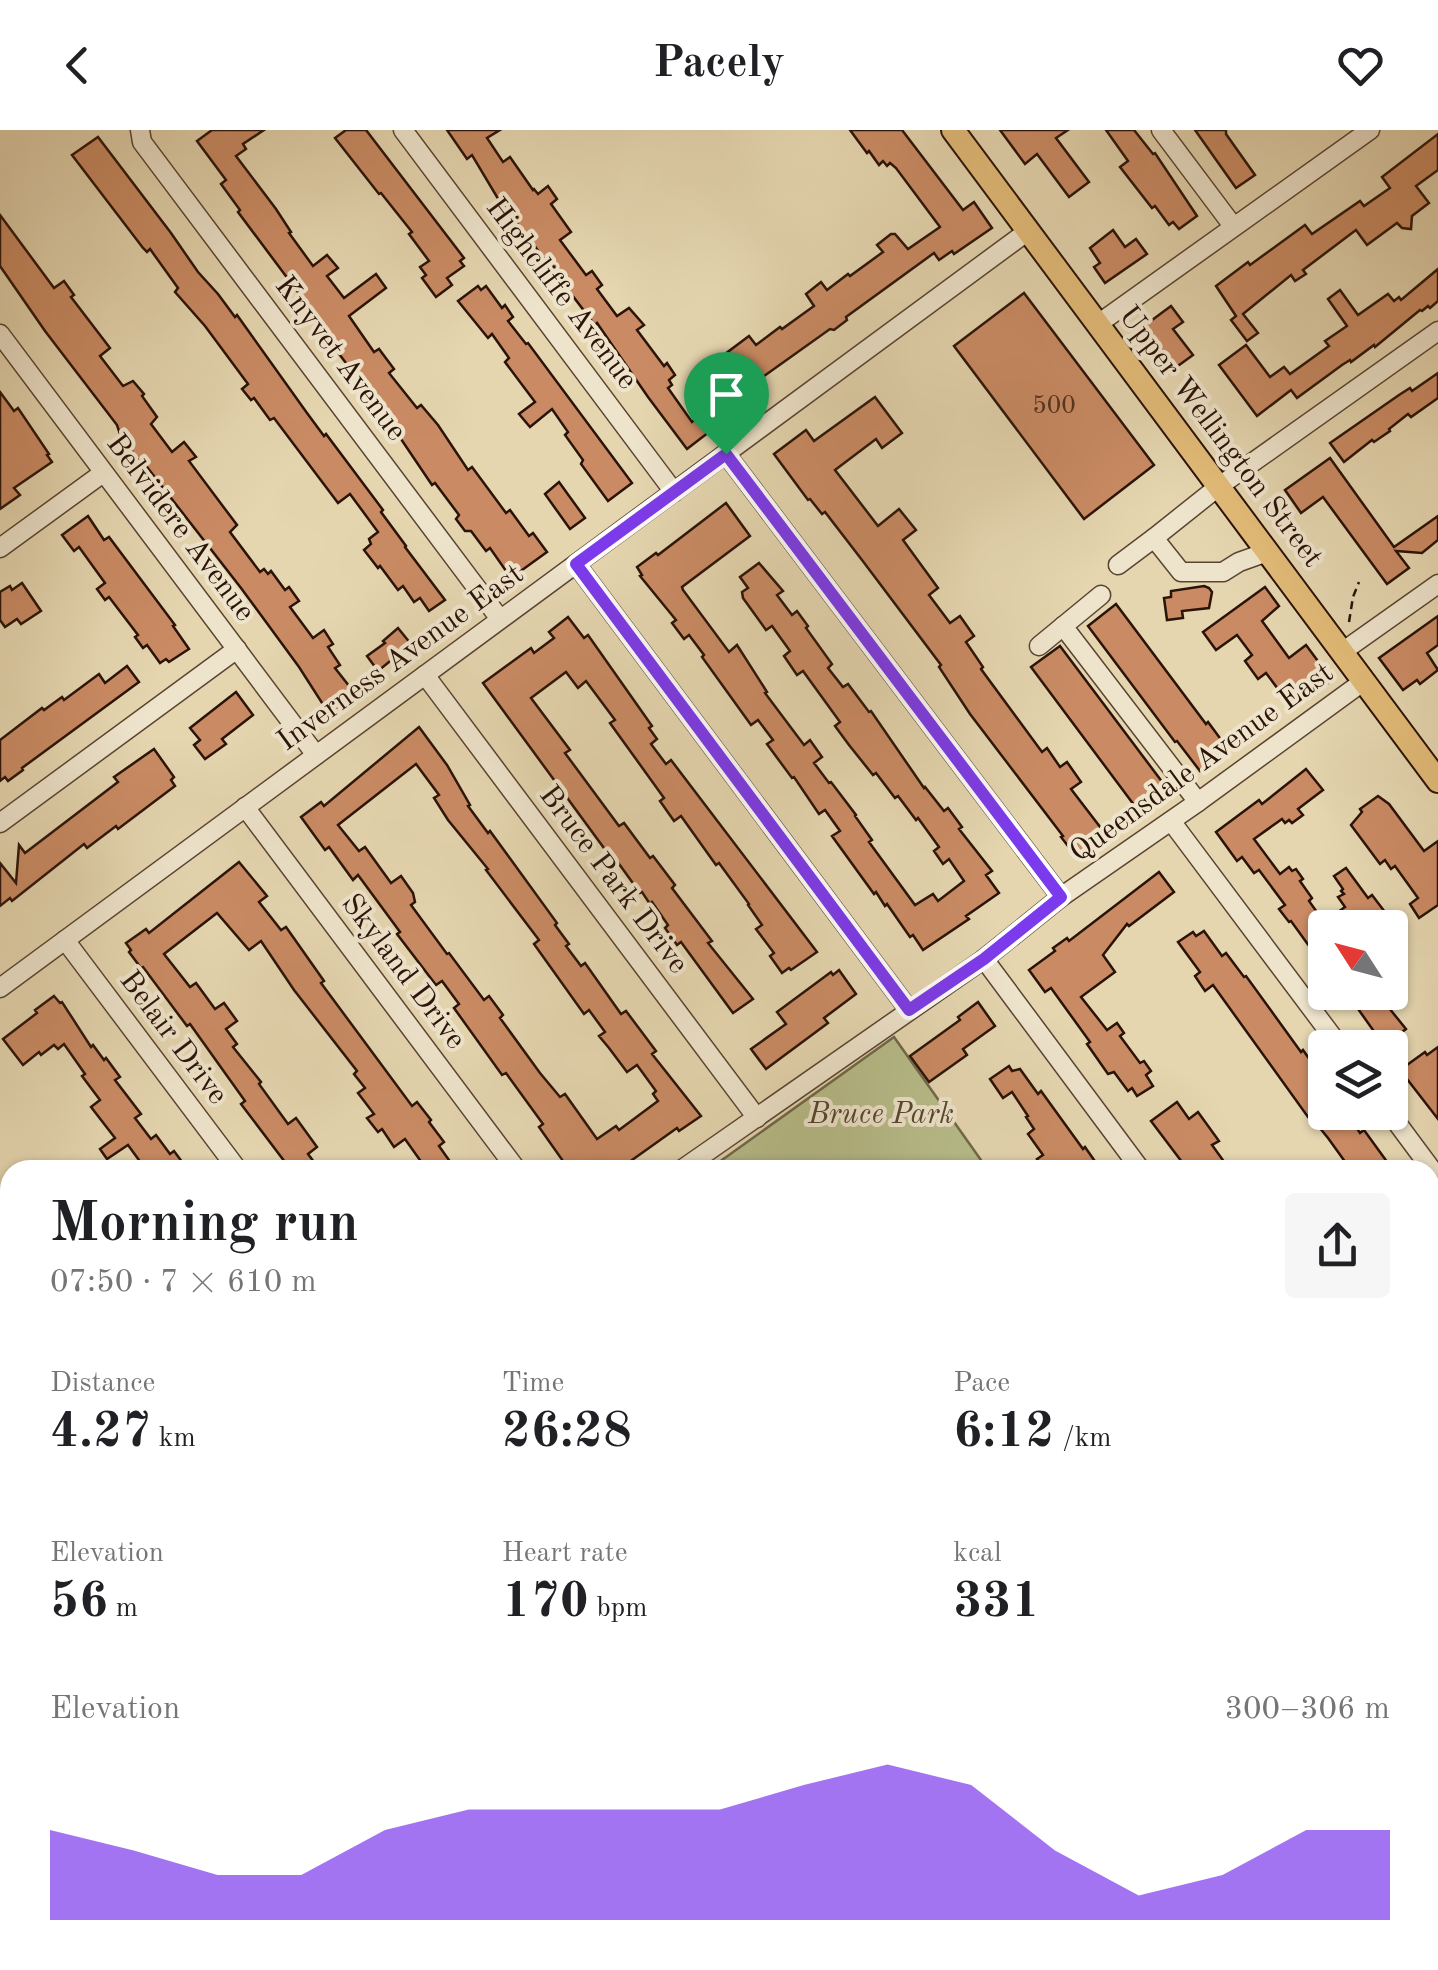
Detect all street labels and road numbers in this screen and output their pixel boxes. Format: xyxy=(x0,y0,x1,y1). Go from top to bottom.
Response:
street label: Highcliffe Avenue xyxy=(480,193,642,395)
street label: Knyvet Avenue xyxy=(269,271,411,447)
street label: Upper Wellington Street xyxy=(1112,301,1328,573)
street label: Belvidere Avenue xyxy=(100,429,260,627)
street label: Inverness Avenue East xyxy=(273,559,529,757)
street label: Queensdale Avenue East xyxy=(1065,658,1339,868)
street label: Bruce Park Drive xyxy=(533,781,693,979)
street label: Skyland Drive xyxy=(335,889,471,1055)
street label: Belair Drive xyxy=(113,966,233,1110)

